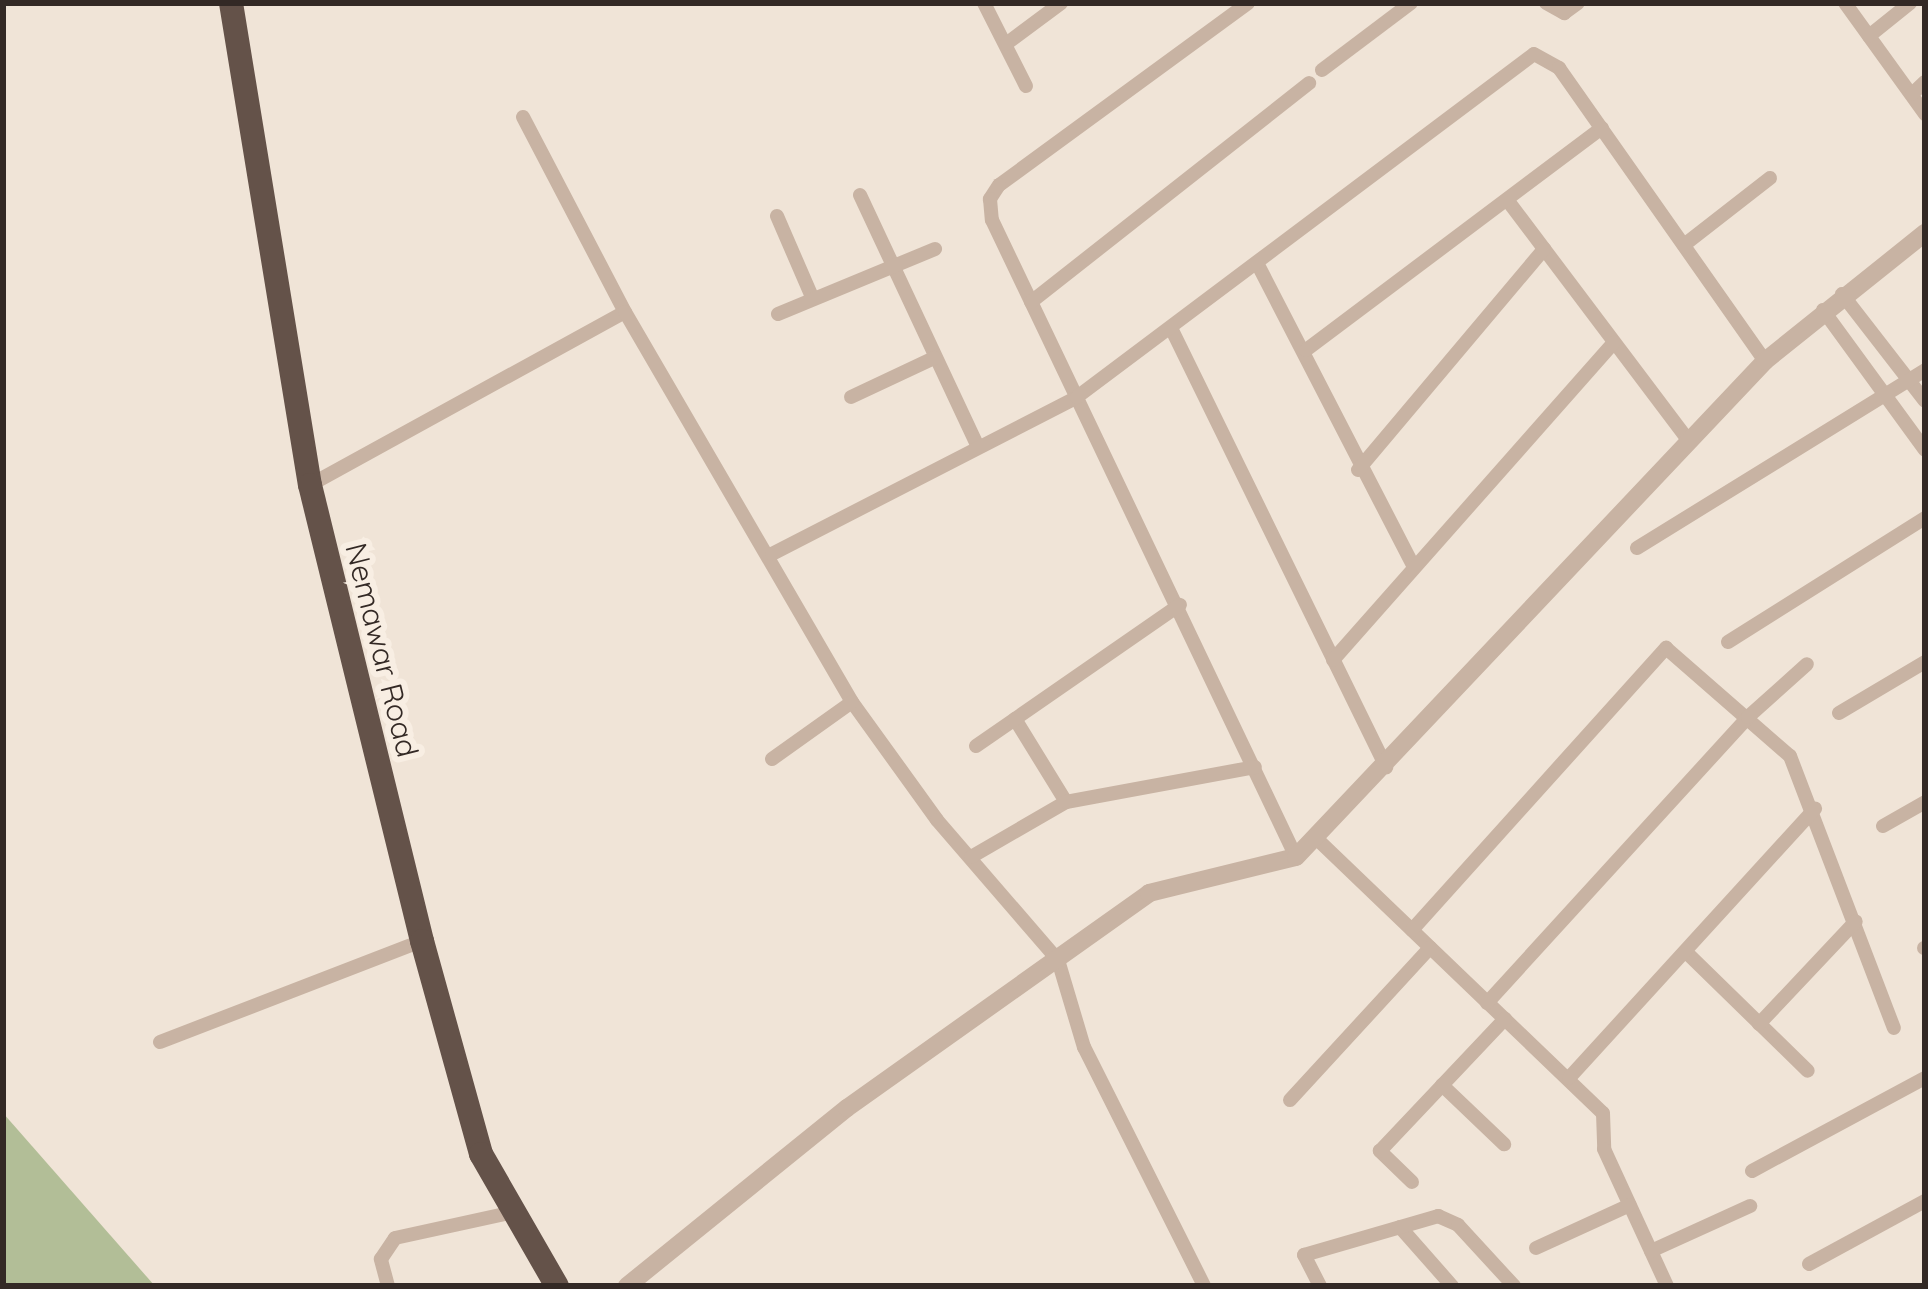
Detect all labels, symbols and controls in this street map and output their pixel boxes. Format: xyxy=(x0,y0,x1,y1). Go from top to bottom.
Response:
street label: Nemawar Road xyxy=(338,539,426,761)

